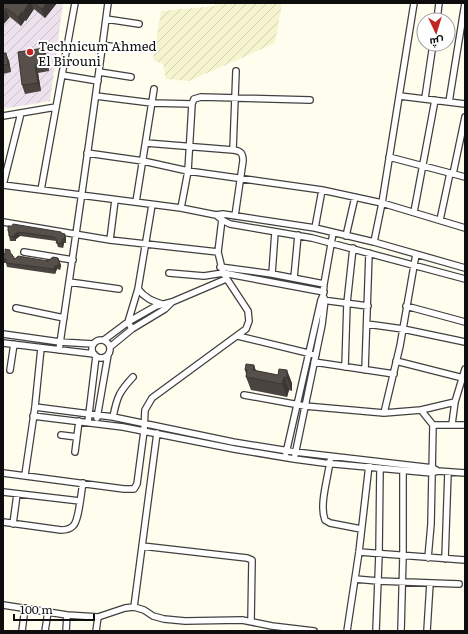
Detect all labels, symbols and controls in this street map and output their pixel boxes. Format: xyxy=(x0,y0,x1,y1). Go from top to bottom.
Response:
north arrow xyxy=(416,12,456,52)
text: ش xyxy=(429,35,444,51)
place label: Technicum Ahmed El Birouni xyxy=(38,36,156,70)
marker: Technicum Ahmed El Birouni xyxy=(25,47,35,57)
scale bar xyxy=(14,596,94,622)
text: 100 m xyxy=(20,600,53,618)

